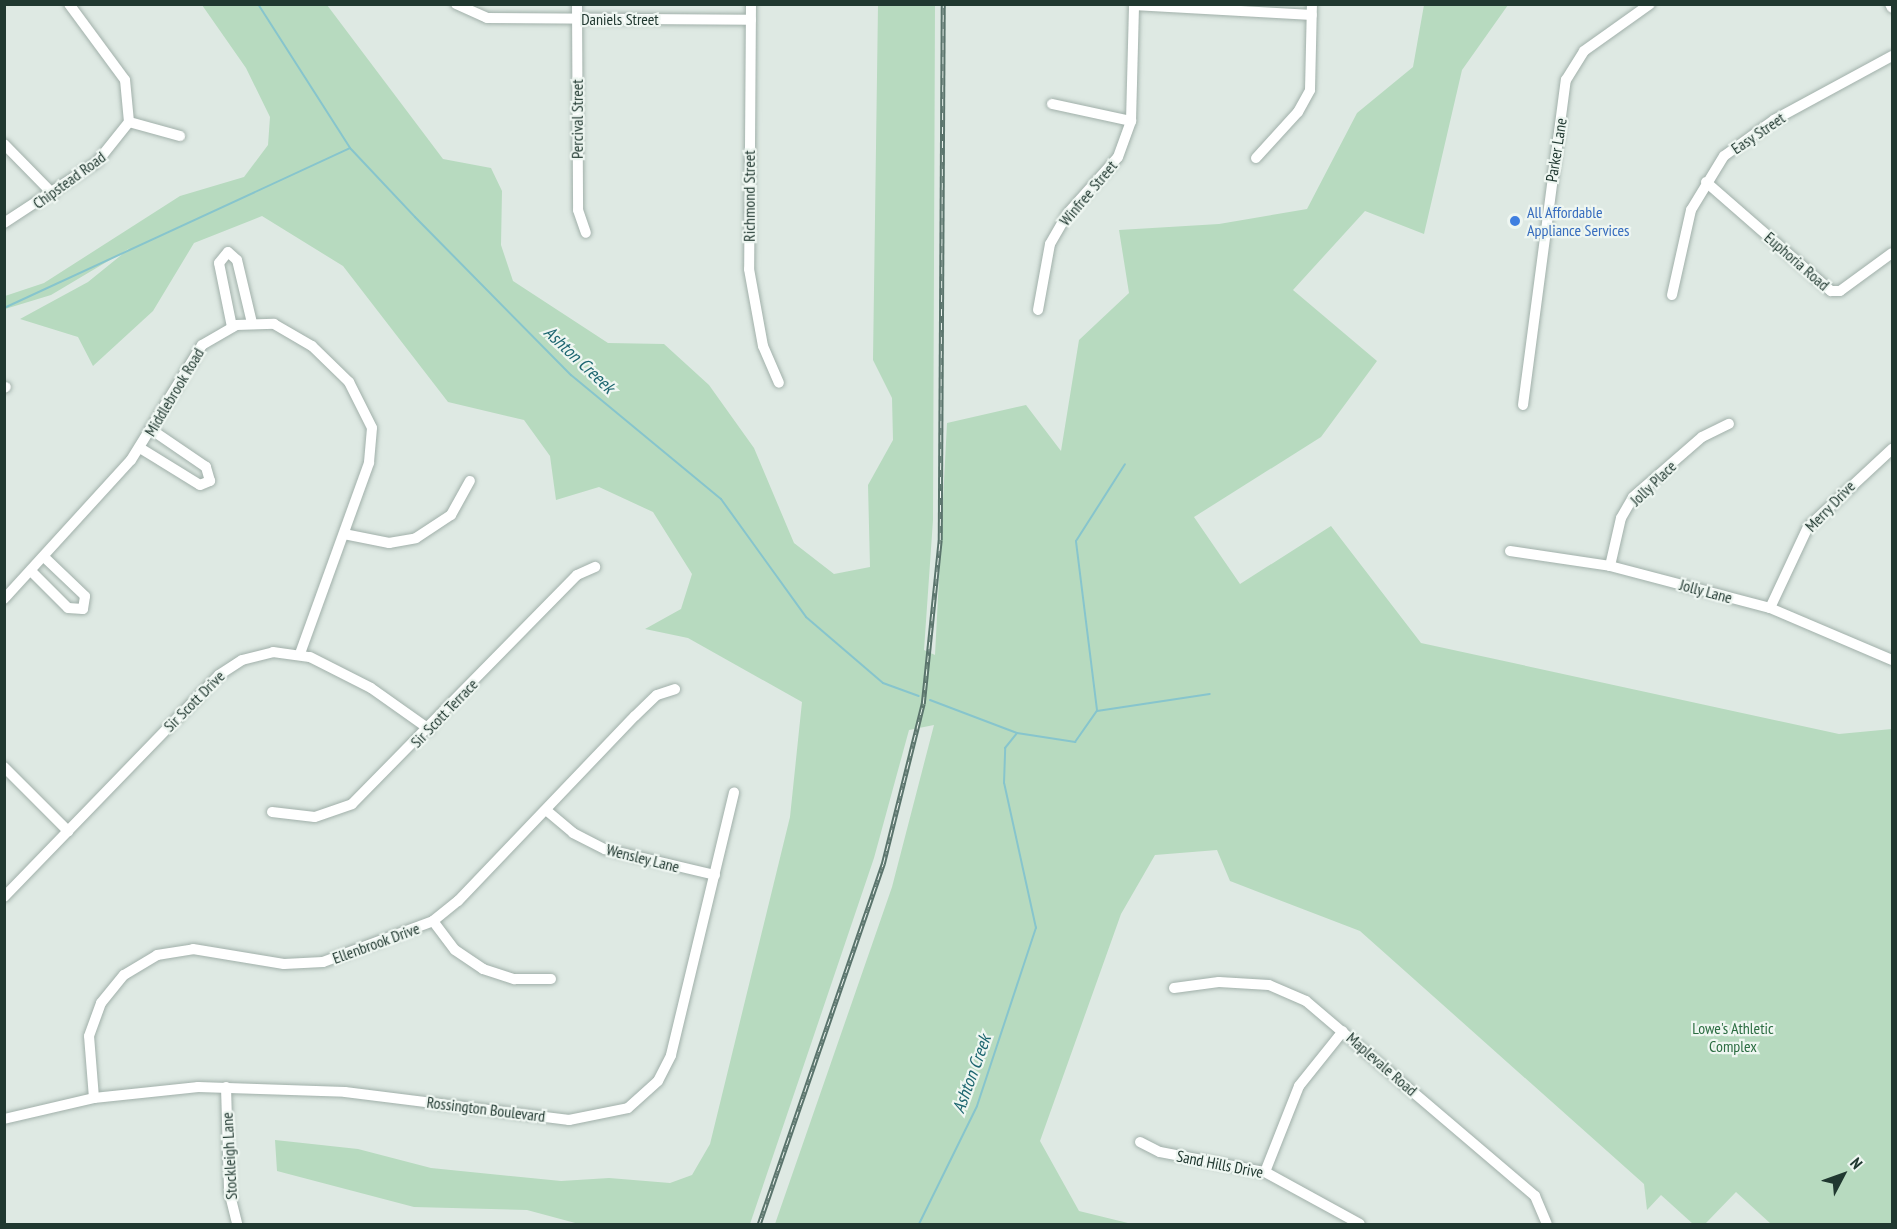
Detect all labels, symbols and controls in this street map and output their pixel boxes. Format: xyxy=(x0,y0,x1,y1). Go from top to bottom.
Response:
street label: Daniels Street xyxy=(581,9,659,29)
street label: Percival Street xyxy=(567,79,587,159)
street label: Easy Street xyxy=(1727,108,1789,158)
street label: Parker Lane xyxy=(1541,117,1571,183)
street label: Chipstead Road xyxy=(29,147,109,213)
street label: Richmond Street xyxy=(739,150,759,242)
street label: Winfree Street xyxy=(1055,156,1121,230)
place label: All Affordable Appliance Services xyxy=(1527,202,1629,240)
marker: All Affordable Appliance Services xyxy=(1508,214,1522,228)
street label: Euphoria Road xyxy=(1761,228,1833,294)
water label: Ashton Creeek xyxy=(539,322,619,398)
street label: Middlebrook Road xyxy=(140,344,208,440)
street label: Jolly Place xyxy=(1626,456,1680,510)
street label: Merry Drive xyxy=(1801,476,1859,536)
street label: Jolly Lane xyxy=(1677,575,1735,607)
street label: Sir Scott Drive xyxy=(159,666,229,736)
street label: Sir Scott Terrace xyxy=(406,674,482,752)
street label: Wensley Lane xyxy=(604,840,682,876)
street label: Ellenbrook Drive xyxy=(330,918,422,968)
park label: Lowe's Athletic Complex xyxy=(1692,1018,1774,1056)
street label: Maplevale Road xyxy=(1343,1028,1421,1100)
water label: Ashton Creek xyxy=(948,1032,996,1116)
street label: Rossington Boulevard xyxy=(426,1092,546,1126)
street label: Stockleigh Lane xyxy=(217,1112,241,1200)
north arrow xyxy=(1813,1145,1873,1205)
street label: Sand Hills Drive xyxy=(1175,1146,1265,1182)
text: N xyxy=(1846,1153,1867,1173)

